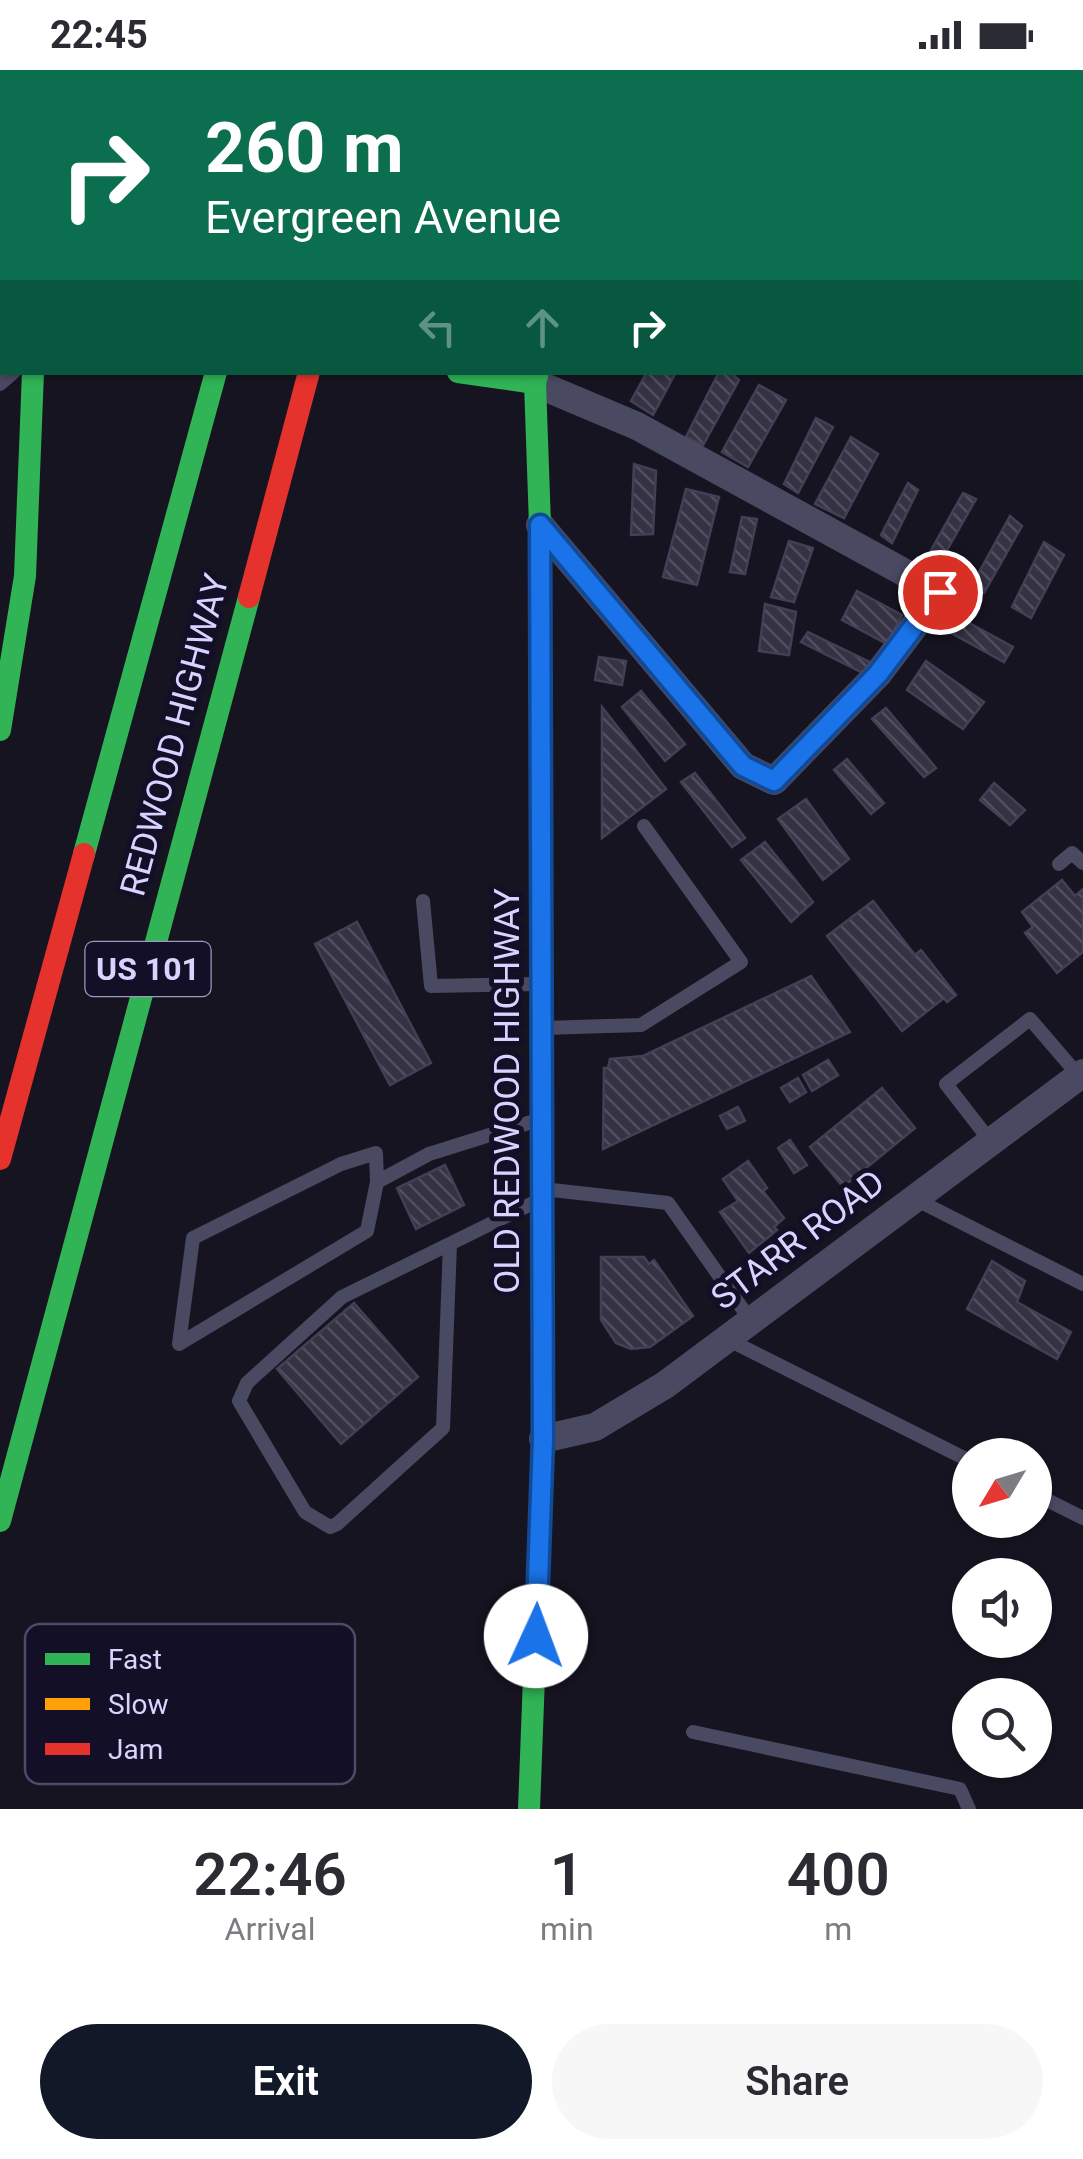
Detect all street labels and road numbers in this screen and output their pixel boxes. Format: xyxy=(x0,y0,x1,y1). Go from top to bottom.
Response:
street label: REDWOOD HIGHWAY xyxy=(112,570,238,900)
street label: OLD REDWOOD HIGHWAY xyxy=(487,888,528,1294)
road number: US 101 xyxy=(86,942,210,996)
street label: STARR ROAD xyxy=(703,1162,893,1318)

